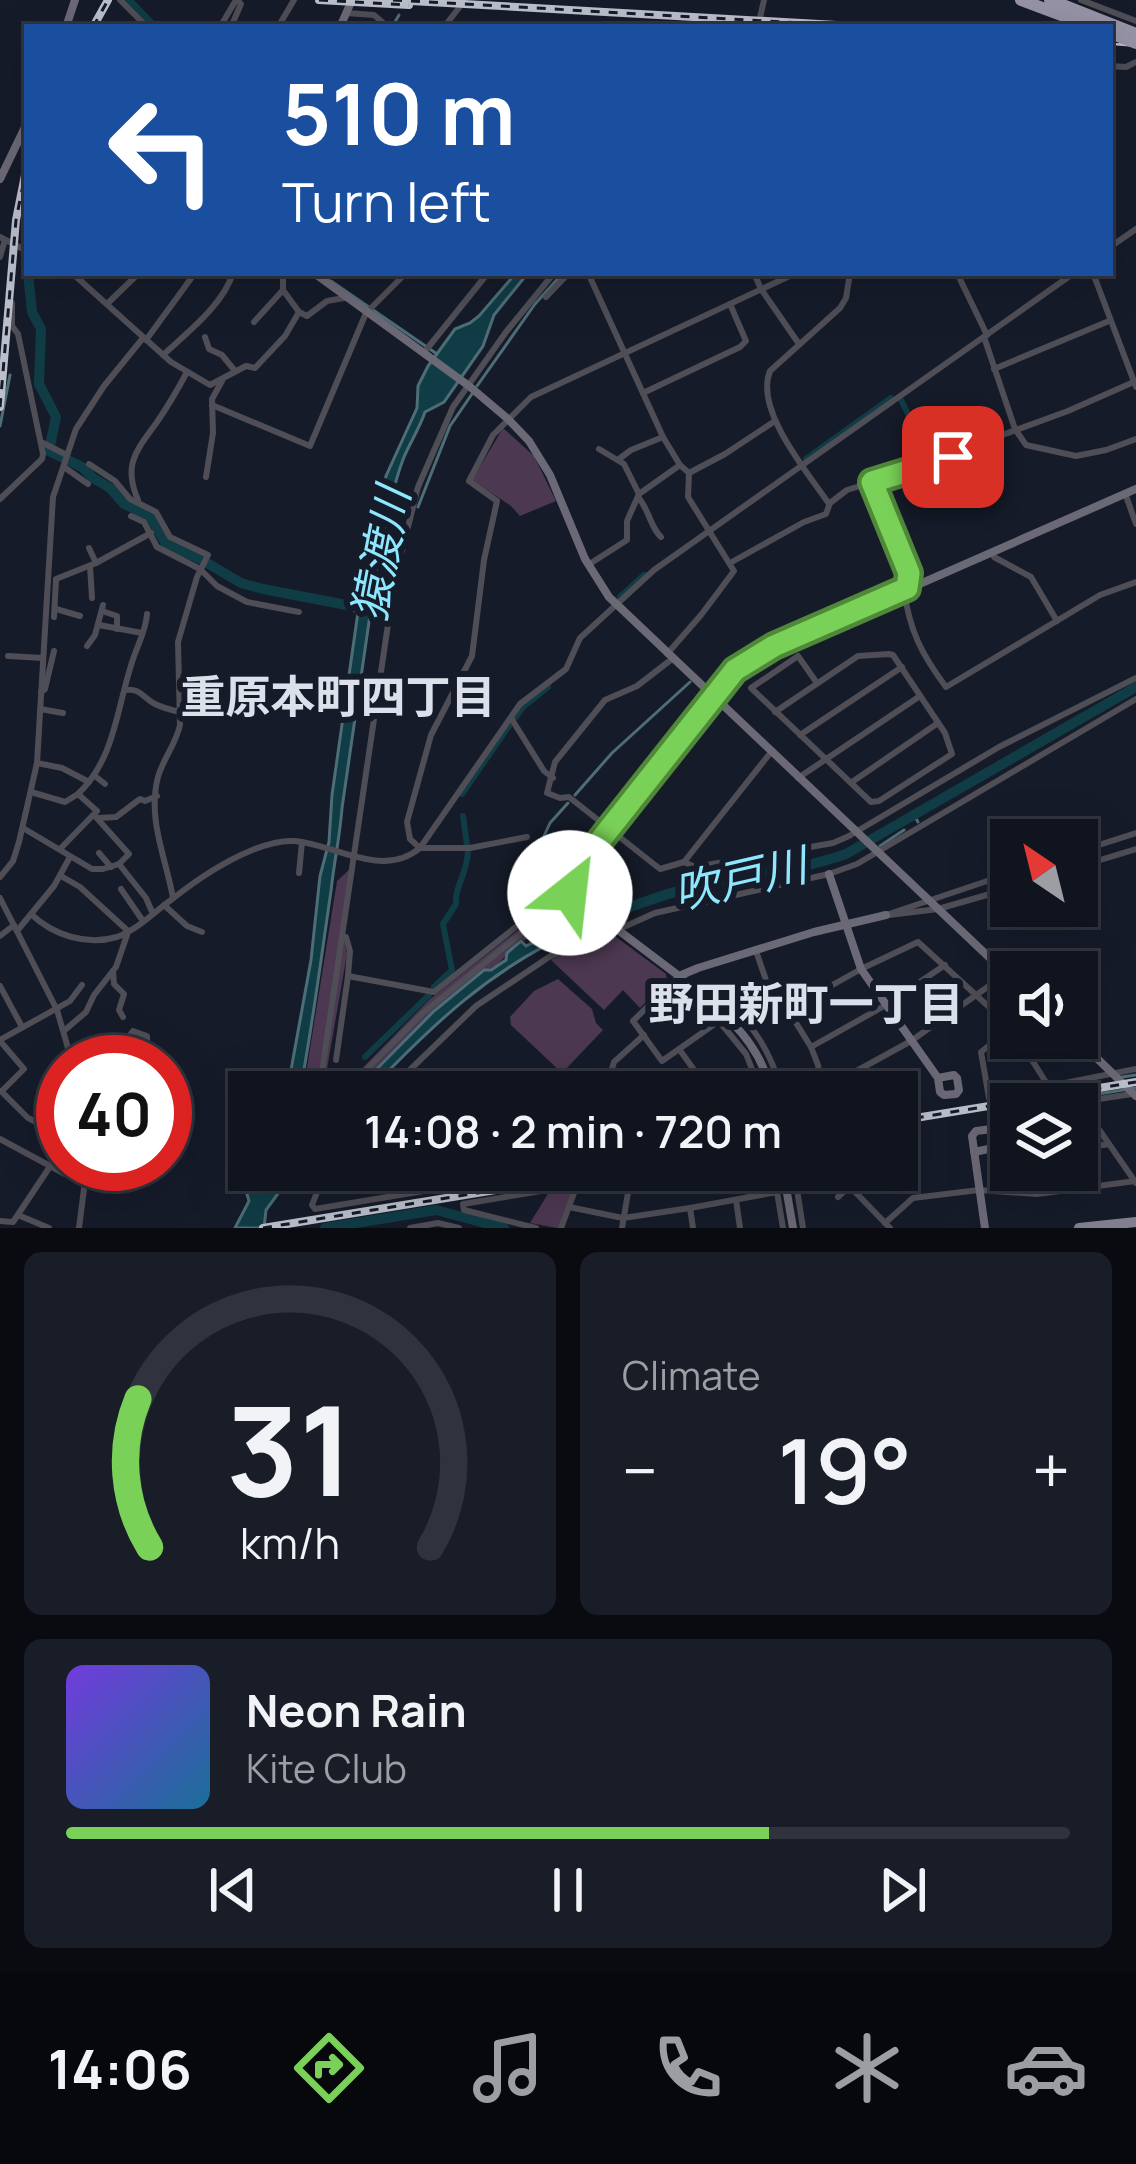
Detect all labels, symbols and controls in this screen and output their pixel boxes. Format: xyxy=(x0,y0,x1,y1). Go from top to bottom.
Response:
text: 510 m xyxy=(282,55,516,170)
icon: left xyxy=(84,72,240,228)
text: Turn left xyxy=(282,164,491,238)
pin xyxy=(902,406,1004,508)
icon: arrive xyxy=(920,424,986,490)
water label: 猿渡川 xyxy=(337,478,424,626)
district label: 重原本町四丁目 xyxy=(180,665,496,727)
north arrow xyxy=(990,819,1098,927)
map controls xyxy=(990,819,1098,1191)
position arrow xyxy=(507,830,633,956)
water label: 吹戸川 xyxy=(667,832,816,923)
button: sound xyxy=(990,951,1098,1059)
district label: 野田新町一丁目 xyxy=(648,972,964,1034)
speed limit sign: 40 xyxy=(36,1035,192,1191)
button: layers xyxy=(990,1083,1098,1191)
text: 14:08 · 2 min · 720 m xyxy=(364,1100,782,1162)
text: Climate xyxy=(622,1348,761,1402)
text: 31 xyxy=(226,1363,354,1533)
text: 19° xyxy=(778,1408,912,1531)
text: − xyxy=(622,1425,658,1515)
text: + xyxy=(1032,1425,1070,1515)
text: km/h xyxy=(240,1512,340,1571)
text: Neon Rain xyxy=(246,1679,467,1741)
text: Kite Club xyxy=(246,1741,407,1795)
icon: previous xyxy=(200,1857,266,1923)
icon: pause xyxy=(535,1857,601,1923)
icon: next xyxy=(870,1857,936,1923)
icon: directions xyxy=(287,2026,371,2110)
icon: music xyxy=(466,2026,550,2110)
icon: phone xyxy=(646,2026,730,2110)
icon: climate xyxy=(825,2026,909,2110)
icon: car xyxy=(1004,2026,1088,2110)
text: 14:06 xyxy=(48,2031,192,2105)

